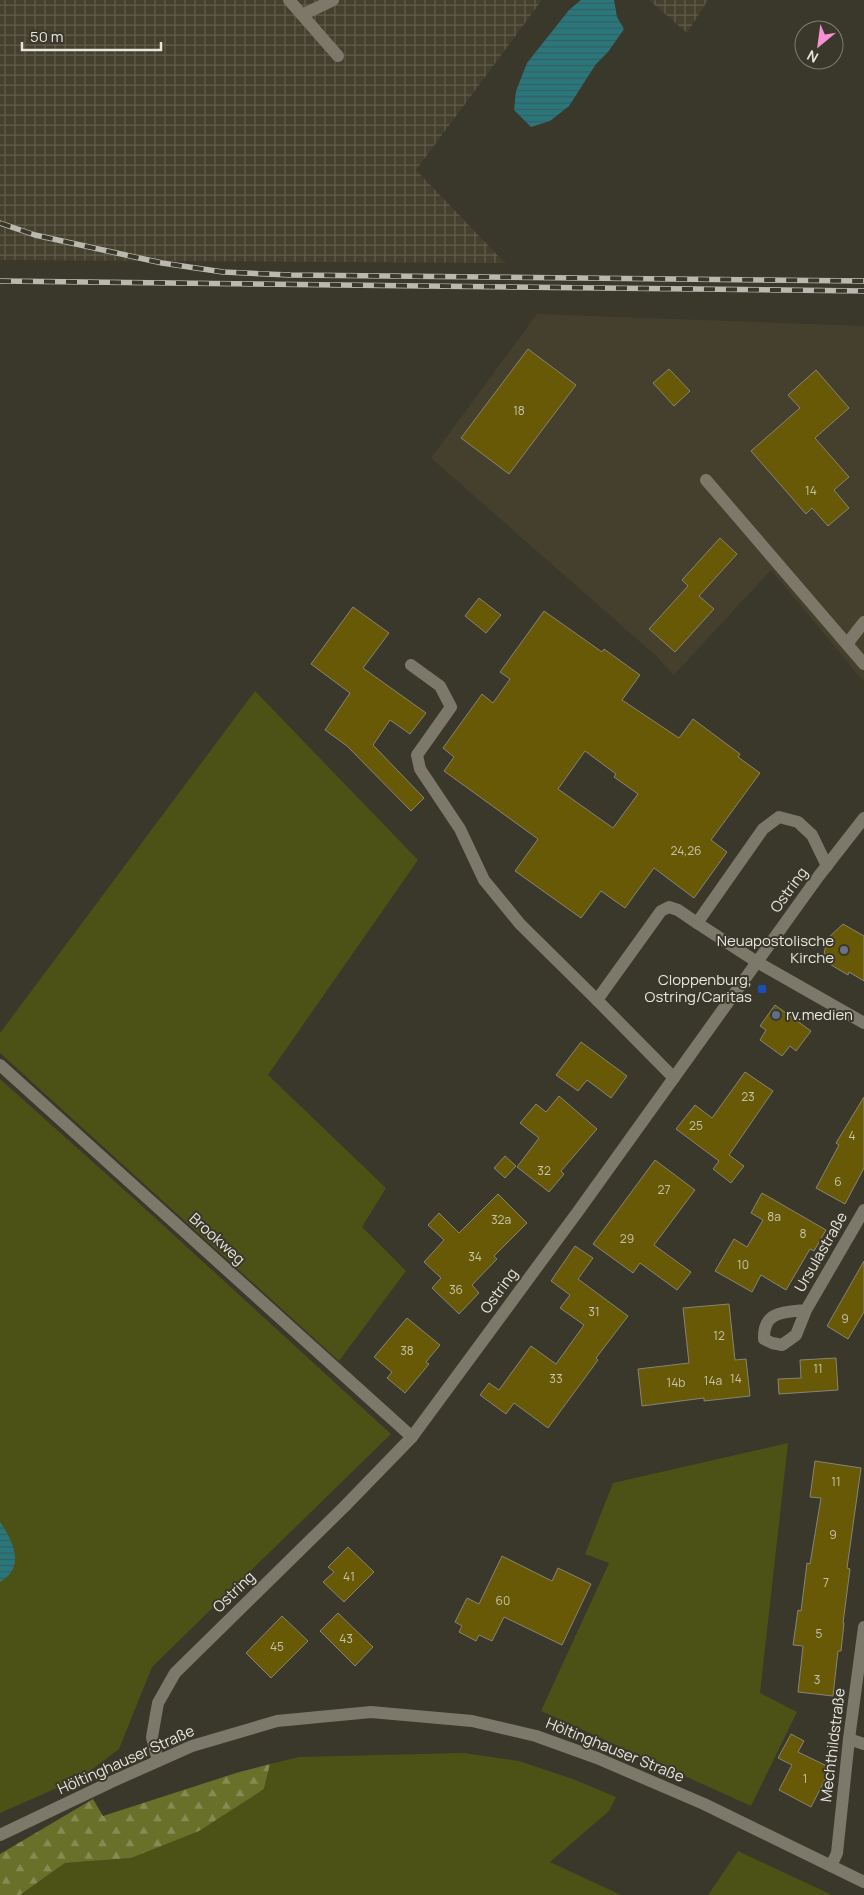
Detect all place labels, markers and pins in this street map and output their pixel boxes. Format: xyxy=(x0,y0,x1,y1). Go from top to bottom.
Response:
place label: Neuapostolische Kirche xyxy=(717,930,834,968)
marker: Neuapostolische Kirche xyxy=(838,944,850,956)
place label: Cloppenburg, Ostring/Caritas xyxy=(645,969,752,1007)
marker: Cloppenburg, Ostring/Caritas xyxy=(756,983,768,995)
place label: rv.medien xyxy=(786,1004,853,1025)
marker: rv.medien xyxy=(770,1009,782,1021)

